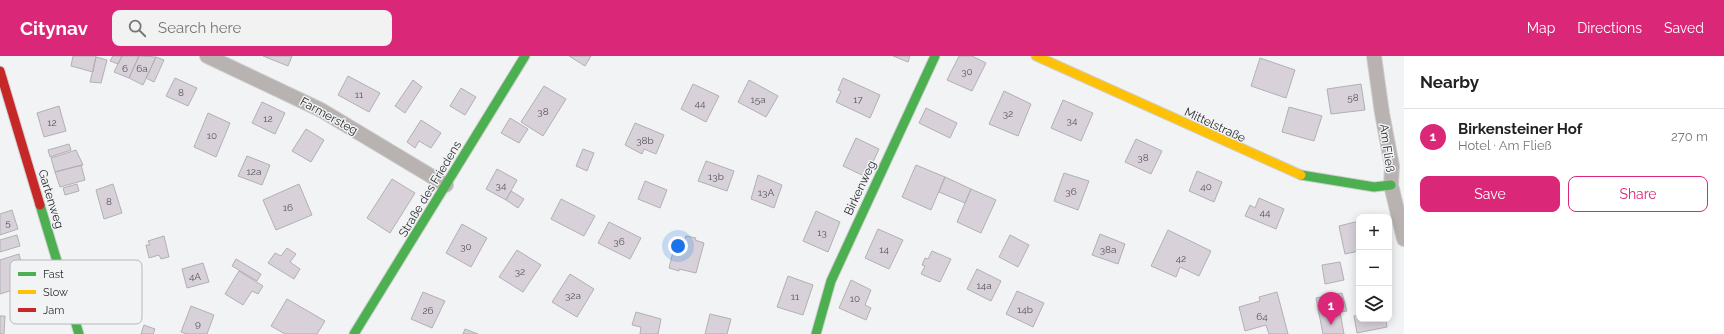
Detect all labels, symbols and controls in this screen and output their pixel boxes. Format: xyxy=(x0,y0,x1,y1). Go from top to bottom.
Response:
search box xyxy=(112,10,392,46)
text: Citynav xyxy=(20,17,88,39)
icon: search xyxy=(126,17,148,39)
text: Search here xyxy=(158,19,241,37)
text: Map xyxy=(1527,20,1555,36)
text: Directions xyxy=(1577,20,1642,36)
text: Saved xyxy=(1664,20,1704,36)
house number: 6 xyxy=(122,63,128,74)
house number: 6a xyxy=(136,63,148,74)
house number: 30 xyxy=(961,66,973,77)
text: Nearby xyxy=(1420,72,1479,92)
house number: 8 xyxy=(178,87,184,98)
house number: 11 xyxy=(355,89,364,100)
house number: 58 xyxy=(1347,92,1359,103)
street label: Farmersteg xyxy=(298,94,360,138)
house number: 15a xyxy=(750,94,766,105)
house number: 17 xyxy=(853,94,863,105)
house number: 44 xyxy=(695,98,706,109)
street label: Mittelstraße xyxy=(1182,105,1248,145)
house number: 38 xyxy=(537,106,549,117)
house number: 32 xyxy=(1003,108,1013,119)
house number: 12 xyxy=(263,113,273,124)
house number: 34 xyxy=(1067,115,1078,126)
house number: 12 xyxy=(47,117,57,128)
text: Birkensteiner Hof xyxy=(1458,120,1582,138)
street label: Am Fließ xyxy=(1377,123,1397,174)
text: 1 xyxy=(1430,129,1436,144)
text: 270 m xyxy=(1671,129,1708,144)
house number: 10 xyxy=(207,130,217,141)
house number: 38b xyxy=(636,135,654,146)
street label: Straße des Friedens xyxy=(396,138,464,240)
text: Hotel · Am Fließ xyxy=(1458,138,1552,153)
house number: 38 xyxy=(1137,152,1149,163)
street label: Birkenweg xyxy=(841,158,879,218)
house number: 12a xyxy=(247,166,261,177)
street label: Gartenweg xyxy=(35,168,67,230)
house number: 13b xyxy=(708,171,724,182)
button: Save xyxy=(1420,176,1560,212)
button: Share xyxy=(1568,176,1708,212)
house number: 34 xyxy=(496,180,507,191)
house number: 40 xyxy=(1200,181,1212,192)
house number: 36 xyxy=(1065,186,1077,197)
house number: 13A xyxy=(758,187,774,198)
house number: 8 xyxy=(106,196,112,207)
house number: 16 xyxy=(283,202,293,213)
house number: 44 xyxy=(1260,207,1271,218)
map controls xyxy=(1356,214,1392,322)
button: + xyxy=(1356,214,1392,250)
house number: 5 xyxy=(5,217,11,228)
house number: 13 xyxy=(817,227,827,238)
house number: 36 xyxy=(613,236,625,247)
your location xyxy=(668,236,688,256)
house number: 30 xyxy=(460,241,472,252)
house number: 14 xyxy=(879,244,889,255)
house number: 38a xyxy=(1100,244,1116,255)
button: − xyxy=(1356,250,1392,286)
house number: 42 xyxy=(1176,253,1186,264)
legend xyxy=(10,260,142,324)
house number: 32 xyxy=(515,266,525,277)
text: Fast xyxy=(43,268,64,281)
house number: 4A xyxy=(189,271,201,282)
house number: 14a xyxy=(976,280,992,291)
text: Slow xyxy=(43,286,68,299)
button: layers xyxy=(1356,286,1392,322)
house number: 32a xyxy=(565,290,581,301)
house number: 11 xyxy=(791,291,800,302)
pin: 1 xyxy=(1318,292,1344,325)
house number: 10 xyxy=(850,293,860,304)
text: Jam xyxy=(43,304,64,317)
house number: 14b xyxy=(1017,304,1033,315)
house number: 26 xyxy=(422,305,434,316)
house number: 64 xyxy=(1256,311,1268,322)
house number: 9 xyxy=(195,318,201,329)

